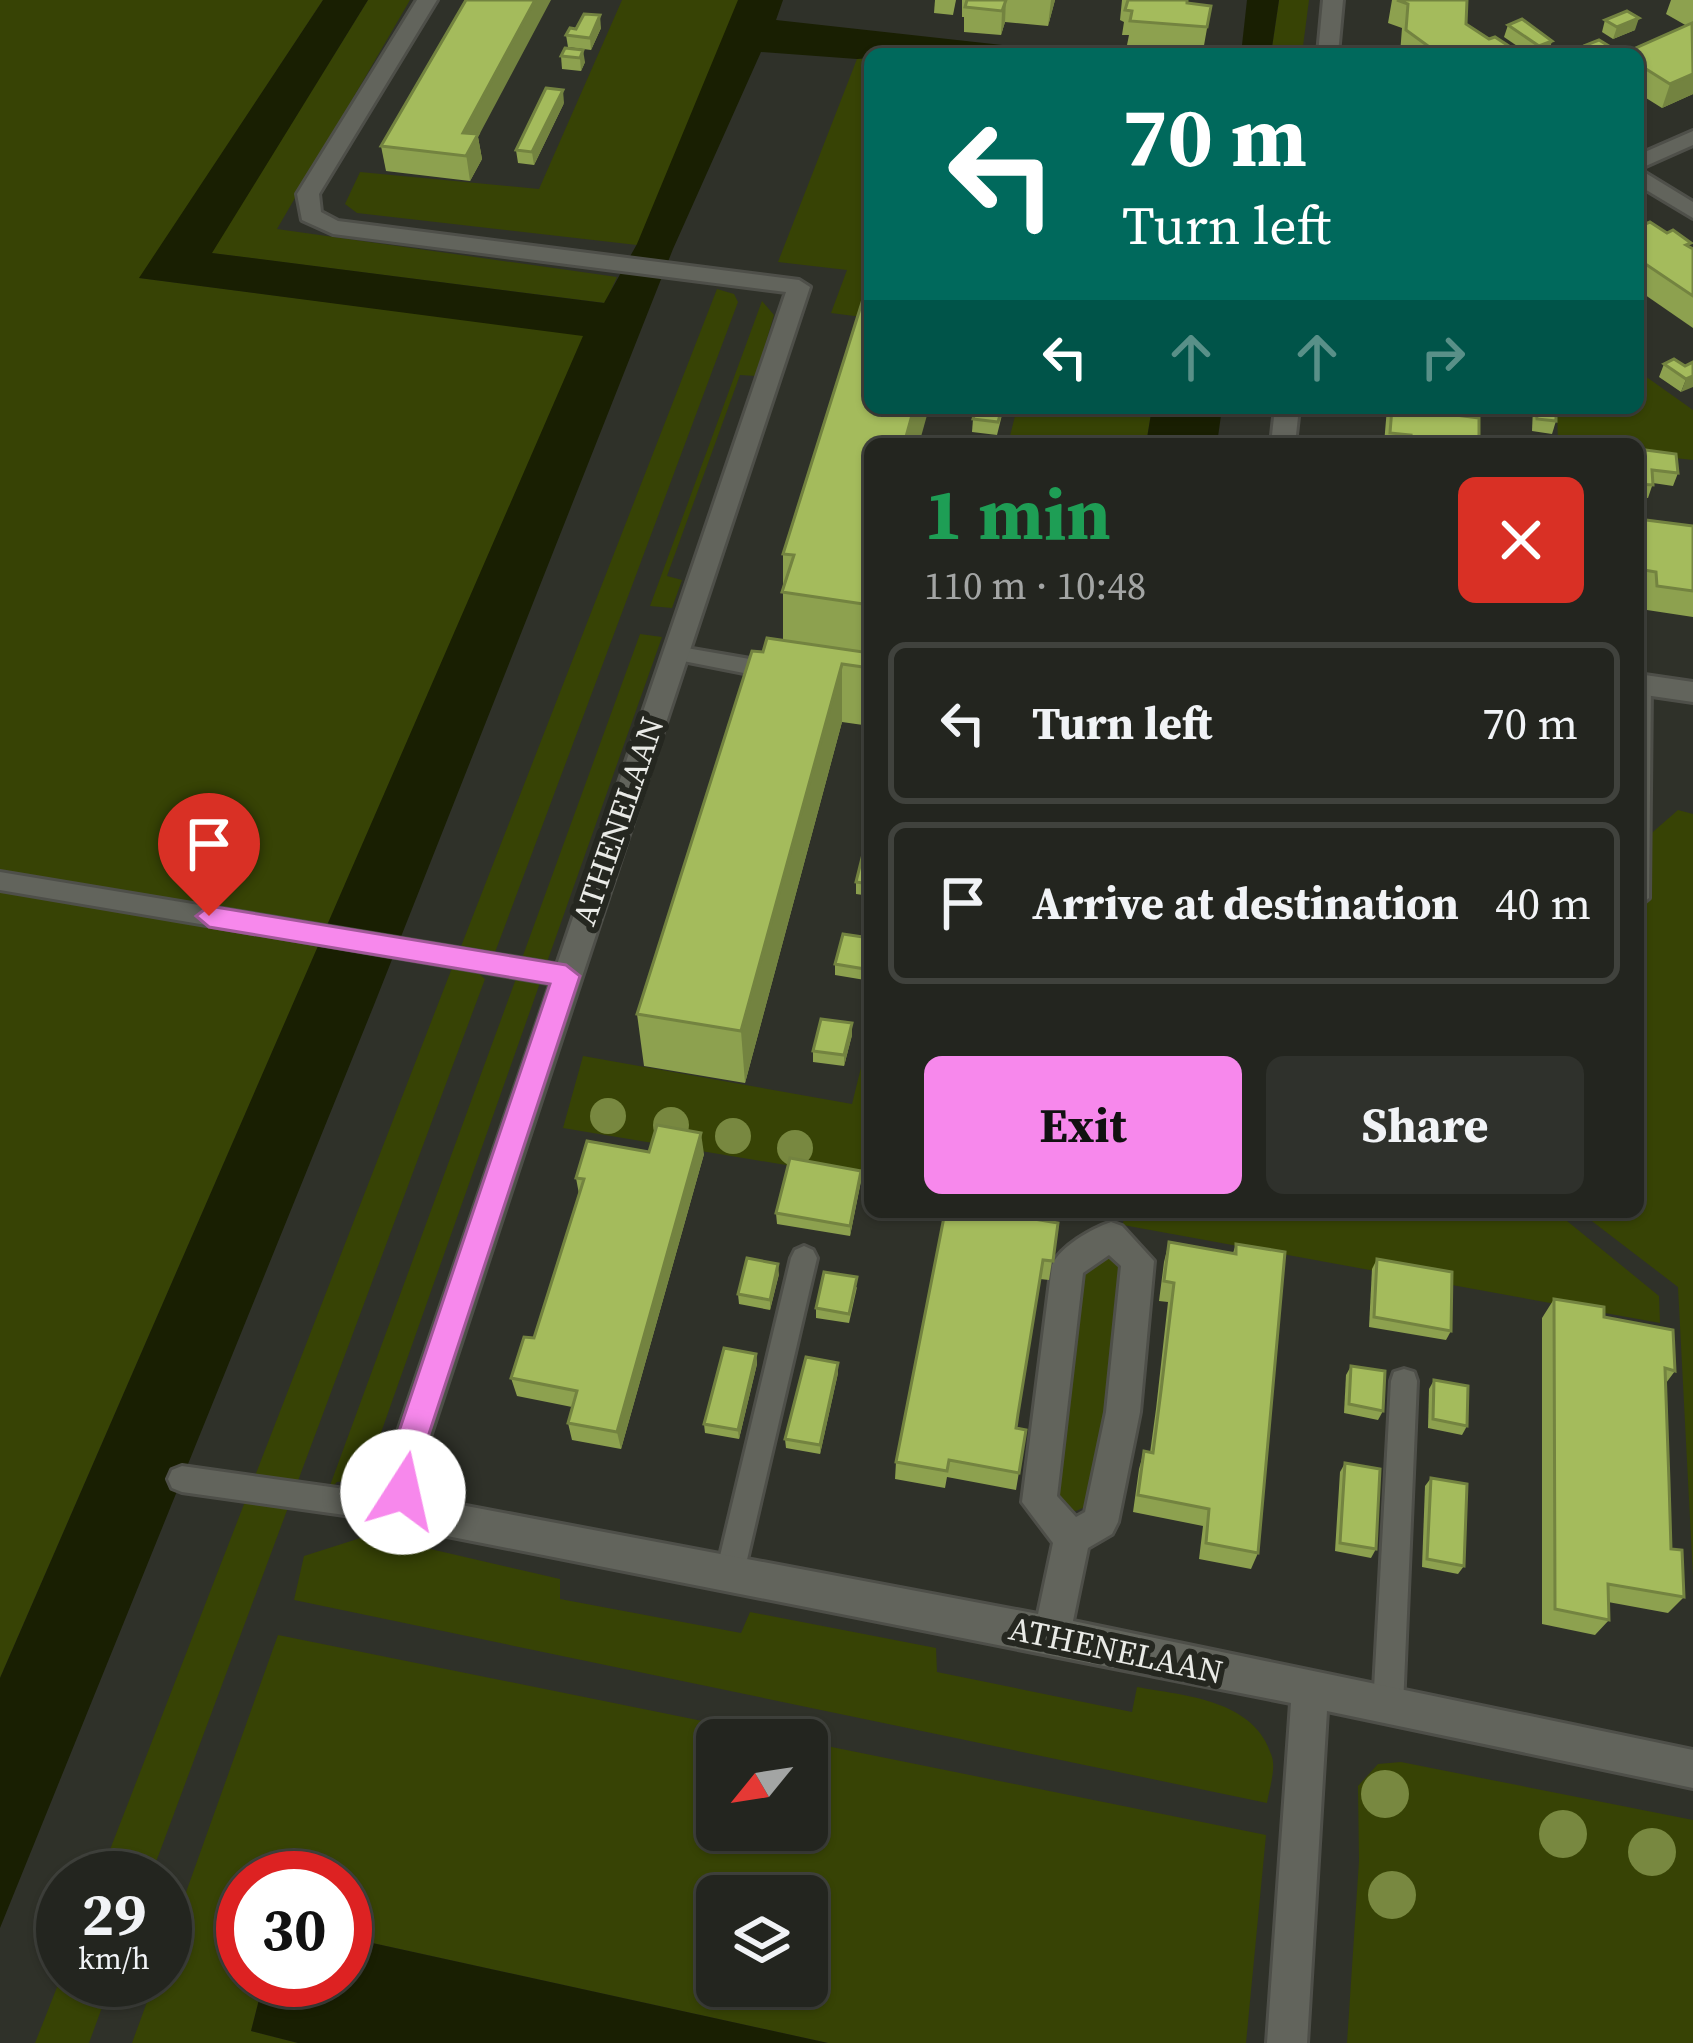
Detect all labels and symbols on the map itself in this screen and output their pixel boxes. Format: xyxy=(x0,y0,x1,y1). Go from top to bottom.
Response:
street label: ATHENELAAN xyxy=(561,711,675,931)
pin xyxy=(158,793,260,916)
position arrow xyxy=(340,1429,466,1555)
street label: ATHENELAAN xyxy=(1005,1605,1227,1695)
north arrow xyxy=(696,1719,828,1851)
speed limit sign: 30 xyxy=(216,1851,372,2007)

